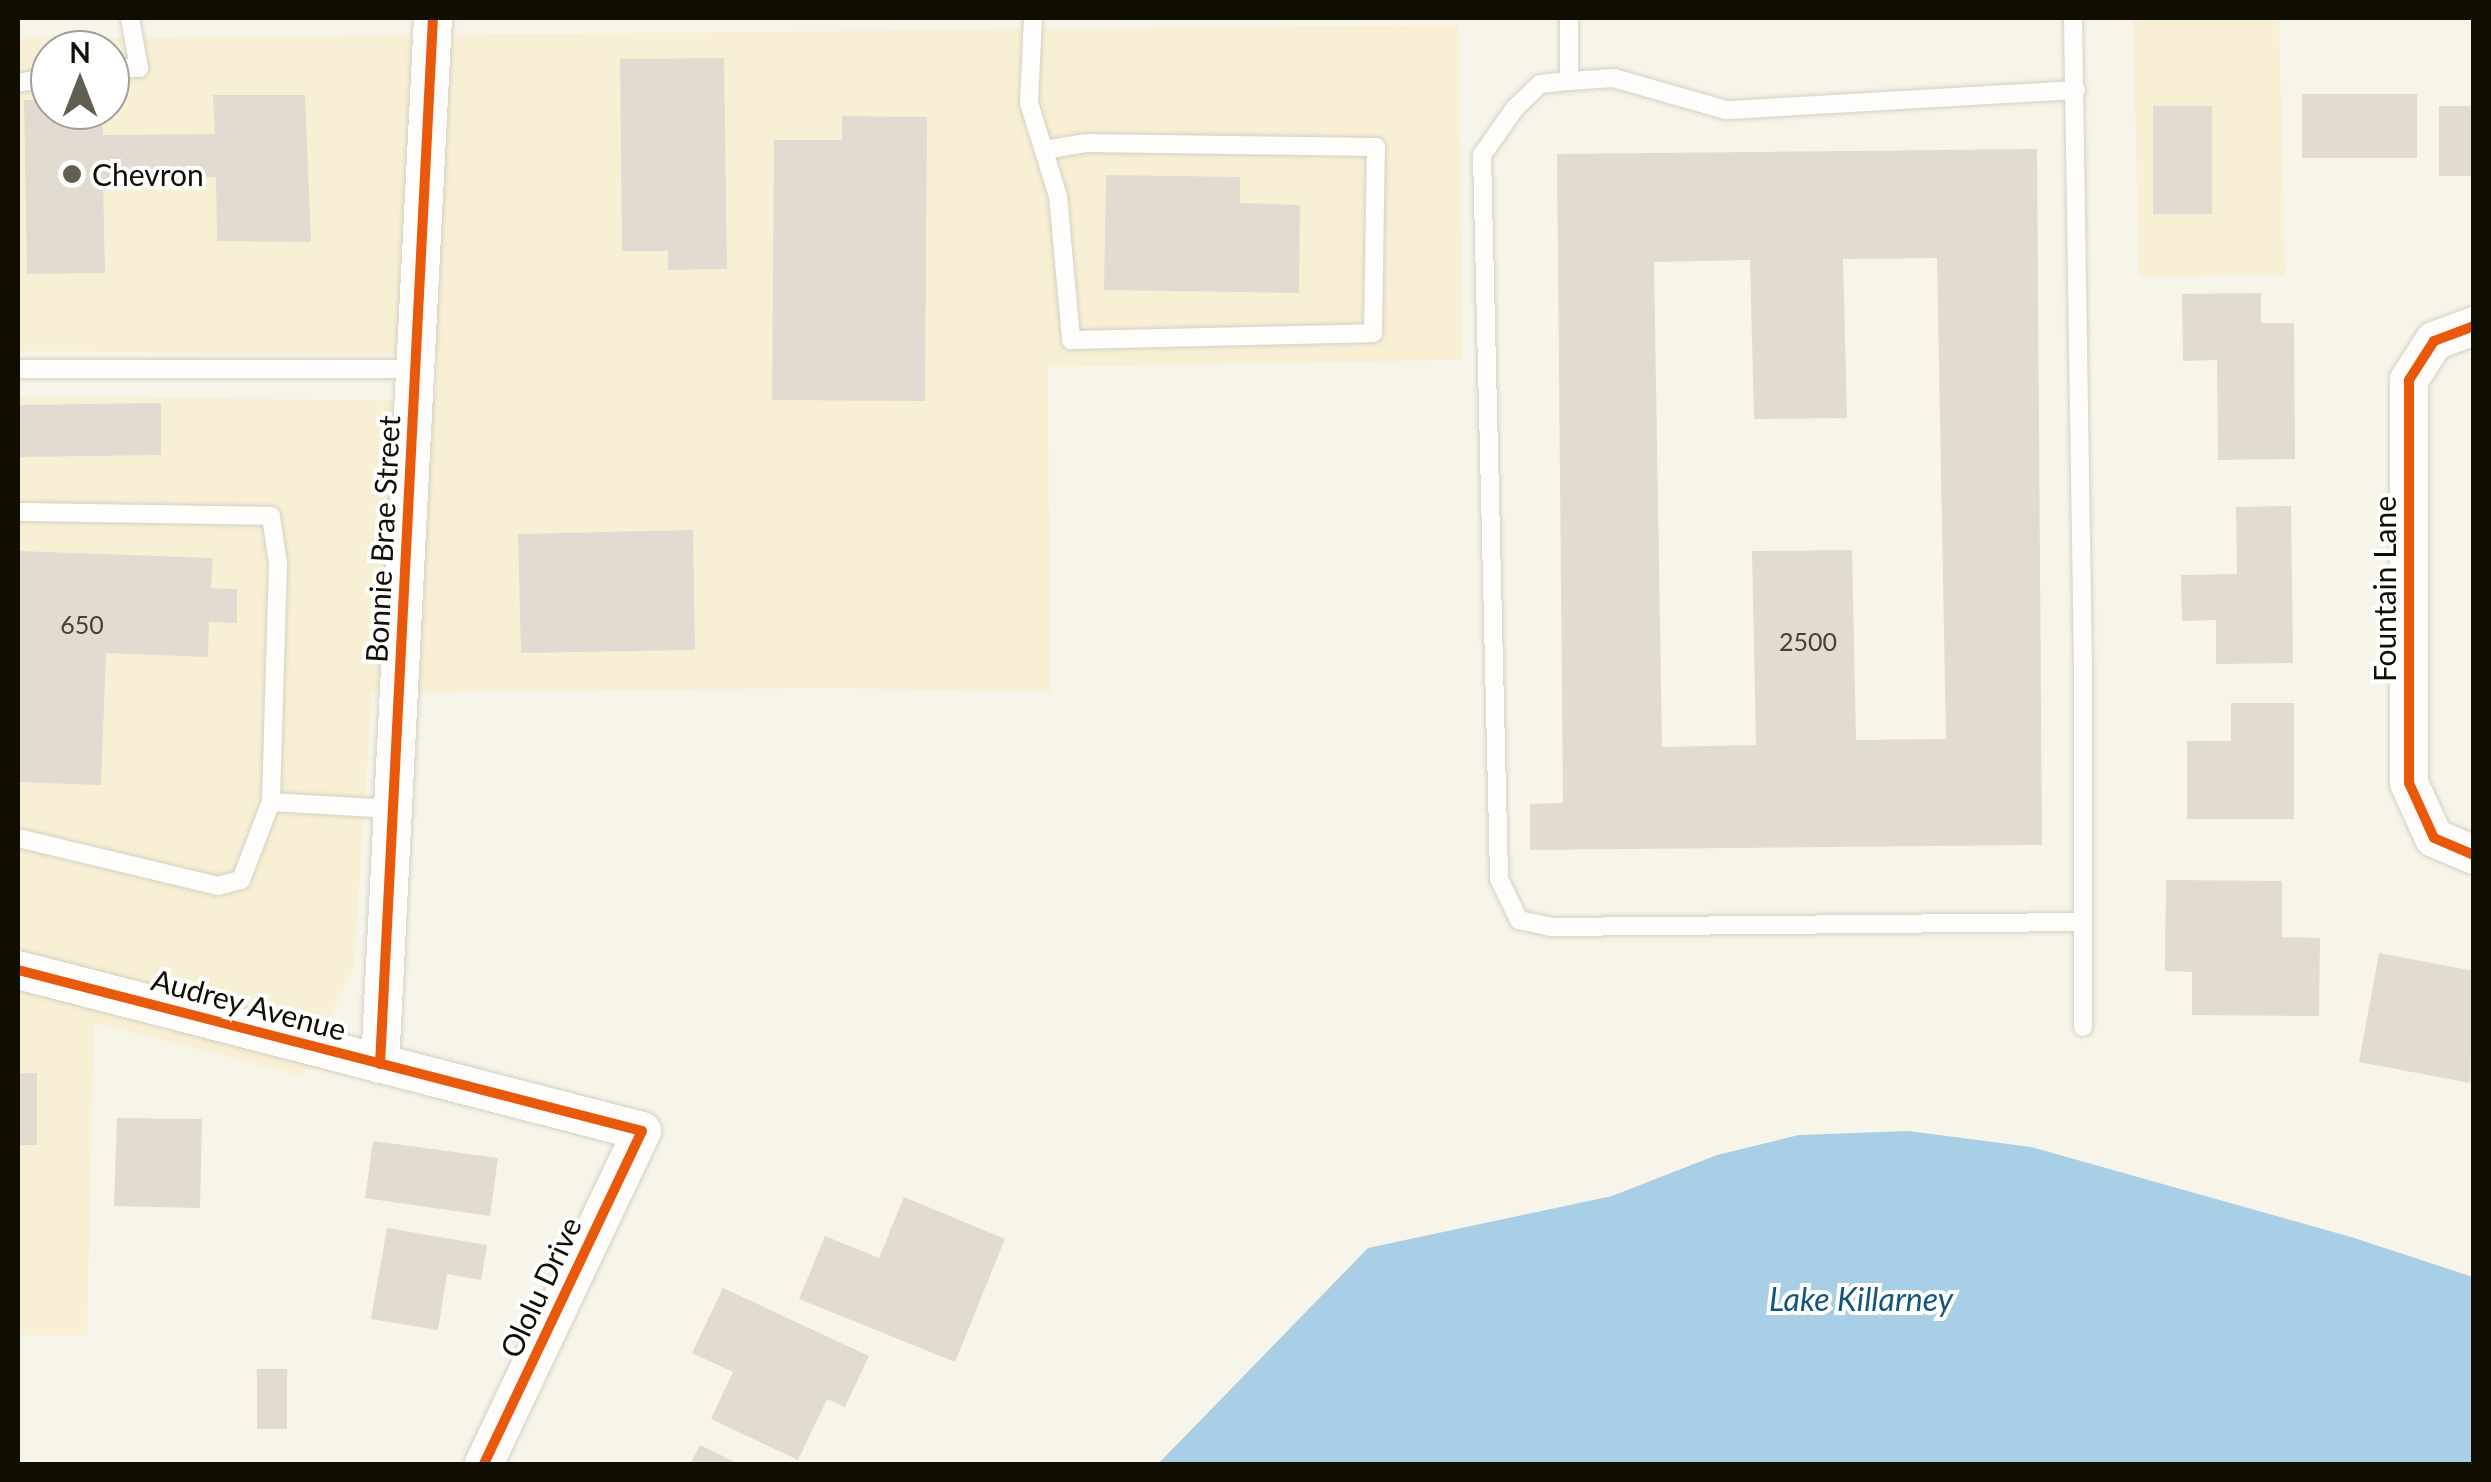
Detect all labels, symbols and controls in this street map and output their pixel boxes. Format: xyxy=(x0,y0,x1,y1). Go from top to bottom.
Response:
north arrow xyxy=(30,30,130,130)
text: N xyxy=(69,35,91,69)
place label: Chevron xyxy=(92,156,204,192)
marker: Chevron xyxy=(61,163,83,185)
street label: Bonnie Brae Street xyxy=(358,414,406,664)
street label: Fountain Lane xyxy=(2366,496,2402,682)
house number: 650 xyxy=(60,609,104,639)
house number: 2500 xyxy=(1779,626,1837,656)
street label: Audrey Avenue xyxy=(147,961,351,1047)
street label: Ololu Drive xyxy=(492,1211,588,1363)
water label: Lake Killarney xyxy=(1769,1280,1953,1318)

